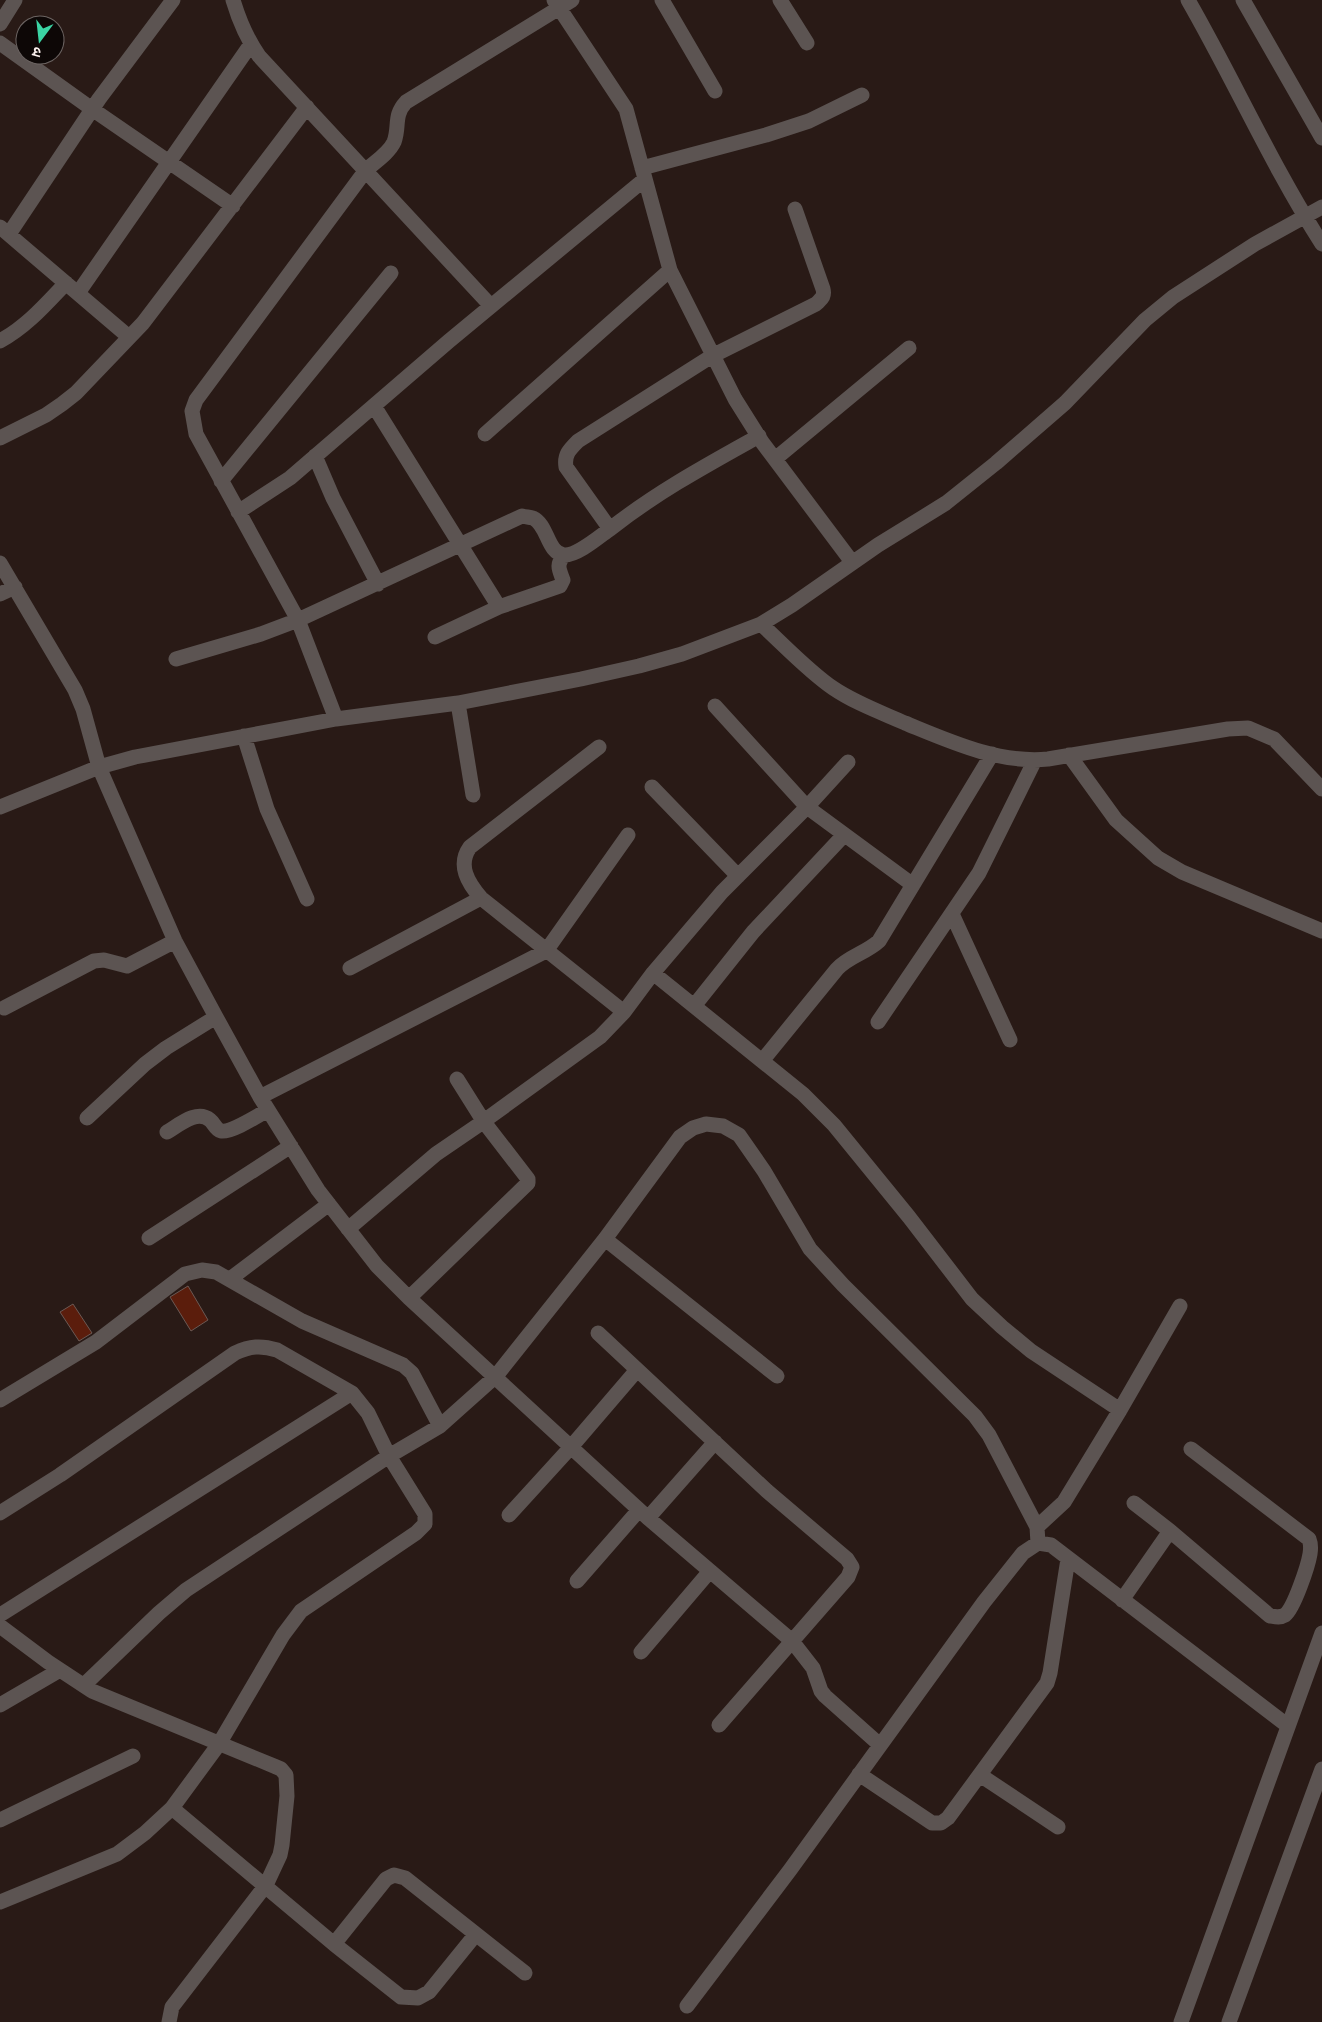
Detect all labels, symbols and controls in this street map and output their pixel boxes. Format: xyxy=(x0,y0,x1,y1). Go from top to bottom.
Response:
north arrow xyxy=(15,15,65,65)
text: उ xyxy=(29,42,43,63)

